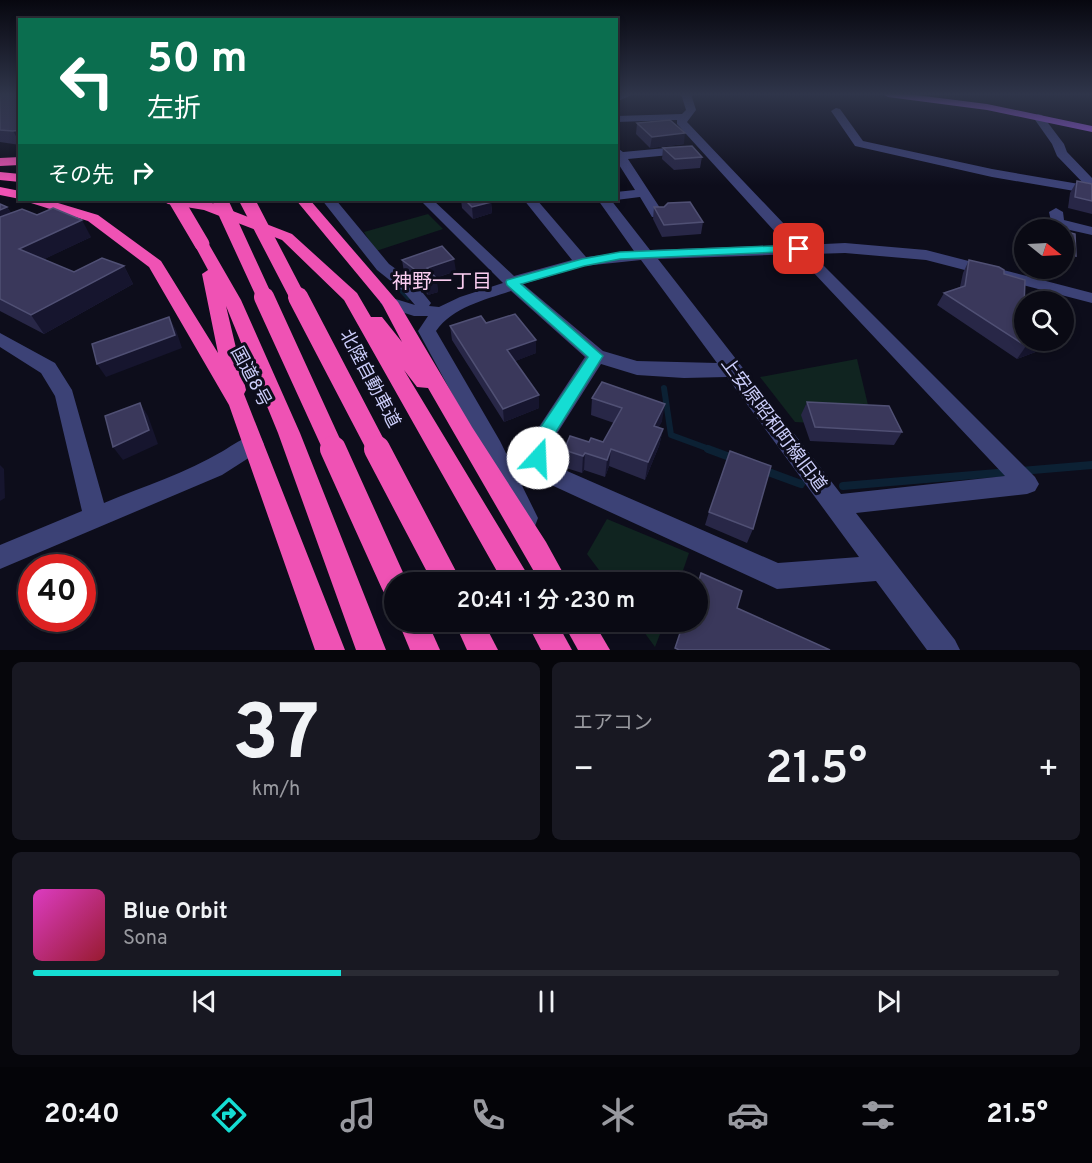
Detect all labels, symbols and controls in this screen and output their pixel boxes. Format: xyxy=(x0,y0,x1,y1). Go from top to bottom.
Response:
text: 50 m xyxy=(147,34,248,87)
icon: left xyxy=(48,42,126,120)
text: 左折 xyxy=(147,93,201,127)
icon: right xyxy=(126,156,159,189)
text: その先 xyxy=(48,163,114,190)
north arrow xyxy=(1014,219,1074,279)
map controls xyxy=(1014,219,1074,351)
pin xyxy=(773,223,824,274)
icon: arrive xyxy=(782,232,815,265)
district label: 神野一丁目 xyxy=(392,270,492,296)
button: search xyxy=(1014,291,1074,351)
street label: 北陸自動車道 xyxy=(333,326,405,432)
street label: 国道8号 xyxy=(225,343,275,411)
street label: 上安原昭和町線旧道 xyxy=(715,353,831,497)
position arrow xyxy=(506,426,570,490)
speed limit sign: 40 xyxy=(18,554,96,632)
text: 20:41 · 1 分 · 230 m xyxy=(457,588,635,615)
text: 37 xyxy=(232,688,320,787)
text: エアコン xyxy=(573,711,653,737)
text: 21.5° xyxy=(765,742,867,799)
text: − xyxy=(573,750,594,792)
text: + xyxy=(1038,750,1059,792)
text: km/h xyxy=(252,777,300,803)
text: Blue Orbit xyxy=(123,899,228,926)
text: Sona xyxy=(123,926,168,952)
icon: previous xyxy=(188,985,221,1018)
icon: pause xyxy=(530,985,563,1018)
icon: next xyxy=(872,985,905,1018)
icon: directions xyxy=(208,1094,250,1136)
icon: music xyxy=(337,1094,379,1136)
icon: phone xyxy=(467,1094,509,1136)
icon: climate xyxy=(597,1094,639,1136)
icon: car xyxy=(727,1094,769,1136)
icon: filters xyxy=(857,1094,899,1136)
text: 20:40 xyxy=(44,1098,120,1132)
text: 21.5° xyxy=(986,1098,1048,1132)

